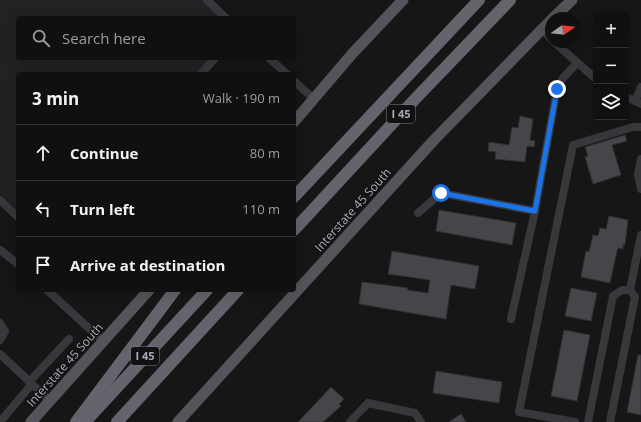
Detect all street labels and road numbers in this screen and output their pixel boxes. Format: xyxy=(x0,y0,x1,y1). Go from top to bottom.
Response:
road number: I 45 xyxy=(387,105,415,123)
street label: Interstate 45 South xyxy=(310,164,395,255)
street label: Interstate 45 South xyxy=(22,319,107,410)
road number: I 45 xyxy=(131,347,159,365)

